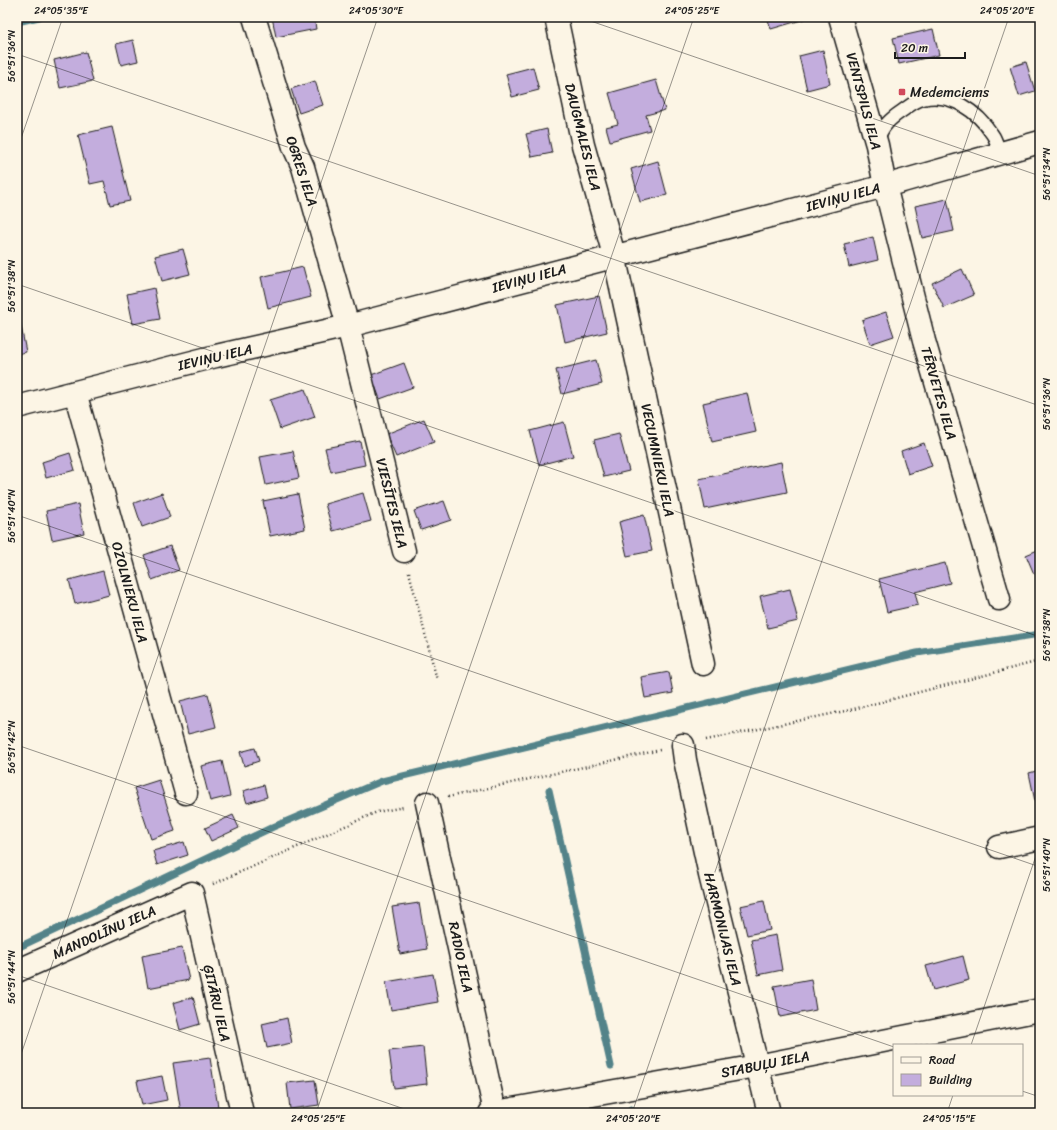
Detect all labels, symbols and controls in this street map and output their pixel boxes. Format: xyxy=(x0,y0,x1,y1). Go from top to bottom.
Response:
text: 24°05'35"E xyxy=(34,2,89,20)
text: 24°05'30"E xyxy=(349,2,404,20)
text: 24°05'25"E xyxy=(665,2,720,20)
text: 24°05'20"E xyxy=(980,2,1036,20)
text: 56°51'36"N xyxy=(3,30,21,82)
scale bar xyxy=(895,34,965,60)
text: 20 m xyxy=(901,37,928,59)
street label: VENTSPILS IELA xyxy=(839,50,889,153)
place label: Medemciems xyxy=(910,80,990,105)
street label: DAUGMALES IELA xyxy=(557,81,608,194)
marker: Medemciems xyxy=(897,87,907,97)
street label: OGRES IELA xyxy=(278,133,325,210)
text: 56°51'34"N xyxy=(1038,147,1056,201)
street label: IEVIŅU IELA xyxy=(802,176,883,220)
street label: IEVIŅU IELA xyxy=(488,257,569,301)
text: 56°51'38"N xyxy=(3,260,21,312)
street label: IEVIŅU IELA xyxy=(174,337,255,378)
street label: TĒRVETES IELA xyxy=(913,344,964,443)
text: 56°51'36"N xyxy=(1038,378,1056,430)
street label: VECUMNIEKU IELA xyxy=(633,401,682,519)
street label: VIESĪTES IELA xyxy=(368,455,415,551)
text: 56°51'40"N xyxy=(3,489,21,543)
street label: OZOLNIEKU IELA xyxy=(104,539,155,646)
text: 56°51'38"N xyxy=(1038,609,1056,661)
text: 56°51'42"N xyxy=(3,720,21,774)
text: 56°51'40"N xyxy=(1038,838,1056,892)
street label: HARMONIJAS IELA xyxy=(696,870,749,989)
street label: MANDOLĪNU IELA xyxy=(48,898,160,966)
street label: RADIO IELA xyxy=(441,919,480,995)
text: 56°51'44"N xyxy=(3,950,21,1004)
street label: ĢITĀRU IELA xyxy=(196,962,238,1044)
street label: STABUĻU IELA xyxy=(719,1044,812,1085)
legend xyxy=(893,1044,1023,1096)
text: Road xyxy=(929,1049,956,1071)
text: Building xyxy=(929,1069,972,1091)
text: 24°05'25"E xyxy=(291,1110,346,1128)
text: 24°05'20"E xyxy=(606,1110,662,1128)
text: 24°05'15"E xyxy=(923,1110,977,1128)

